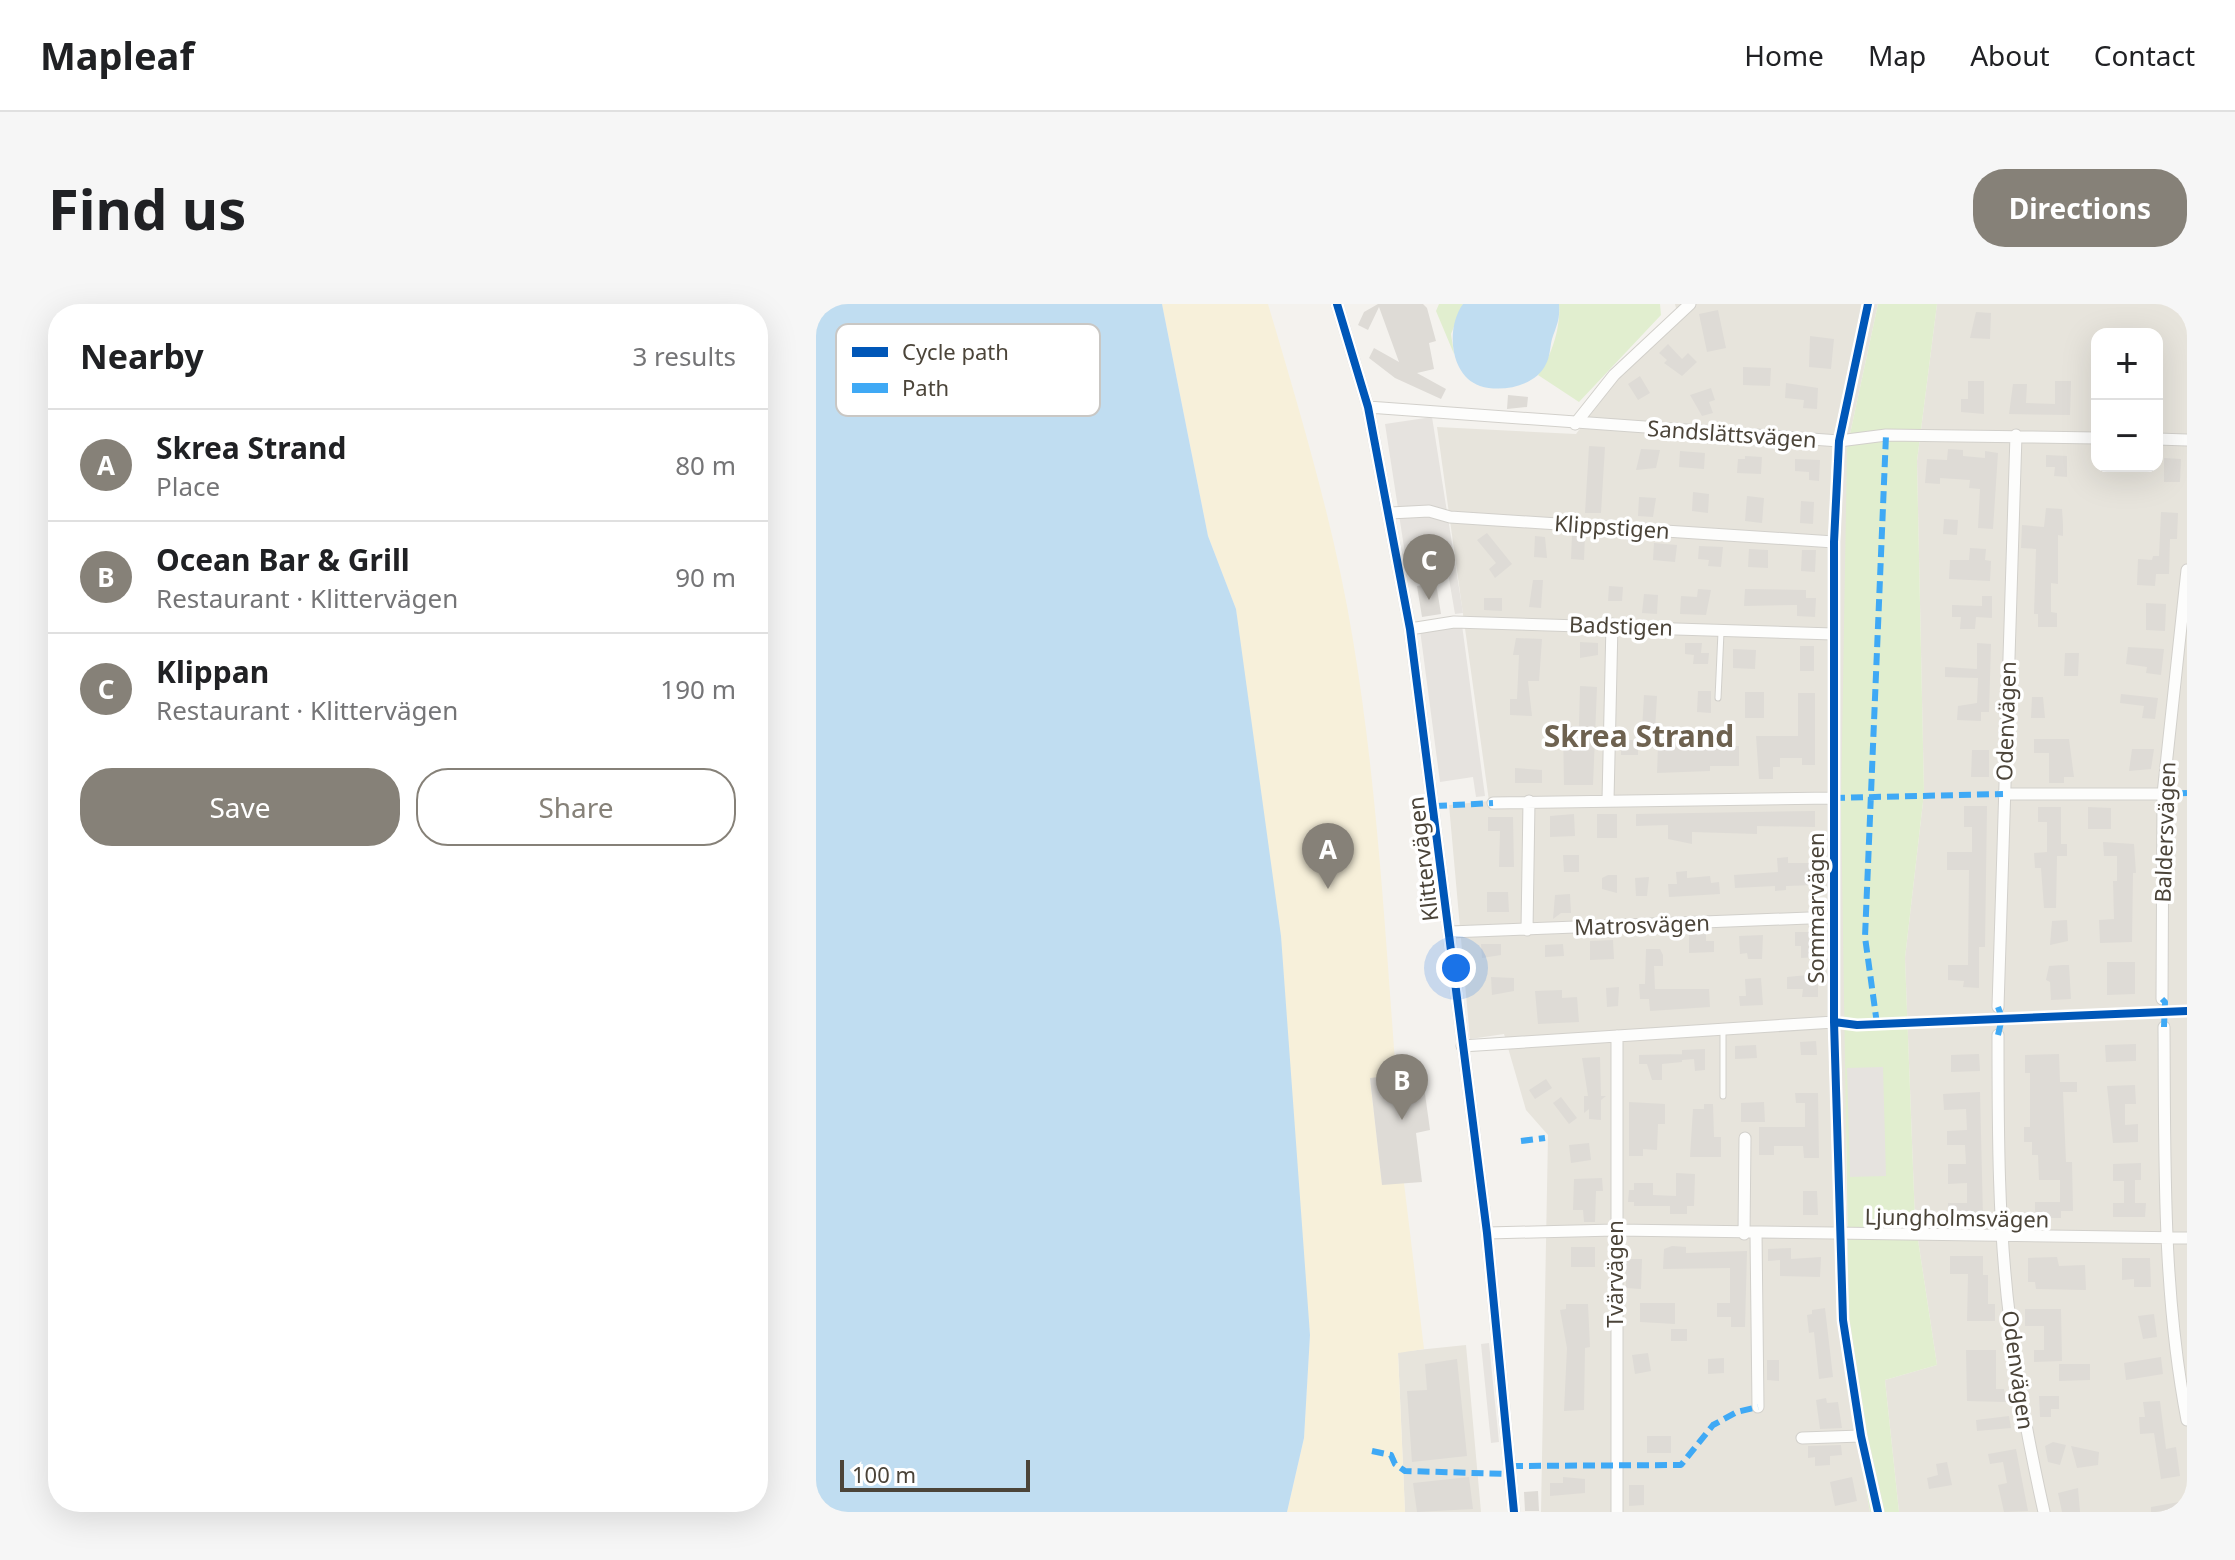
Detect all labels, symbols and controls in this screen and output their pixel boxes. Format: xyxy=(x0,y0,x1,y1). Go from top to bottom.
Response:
text: Mapleaf xyxy=(40,29,194,81)
text: Home xyxy=(1744,36,1824,74)
text: Map xyxy=(1868,36,1926,74)
text: About xyxy=(1970,36,2050,74)
text: Contact xyxy=(2094,36,2195,74)
button: Directions xyxy=(1973,169,2187,247)
text: Find us xyxy=(48,170,246,246)
legend xyxy=(836,324,1100,416)
map controls xyxy=(2091,328,2163,472)
button: + xyxy=(2091,328,2163,400)
text: Nearby xyxy=(80,333,204,379)
text: Cycle path xyxy=(902,336,1009,366)
text: 3 results xyxy=(632,338,736,374)
text: Path xyxy=(902,372,949,402)
button: − xyxy=(2091,400,2163,472)
street label: Sandslättsvägen xyxy=(1646,412,1818,454)
text: Skrea Strand xyxy=(156,427,346,468)
text: A xyxy=(97,447,115,483)
text: 80 m xyxy=(675,447,736,483)
text: Place xyxy=(156,468,220,504)
street label: Klippstigen xyxy=(1553,507,1671,545)
pin: C xyxy=(1403,534,1455,600)
text: Ocean Bar & Grill xyxy=(156,539,410,580)
text: B xyxy=(97,559,115,595)
text: 90 m xyxy=(675,559,736,595)
text: Restaurant · Klittervägen xyxy=(156,580,458,616)
street label: Badstigen xyxy=(1569,608,1673,642)
text: Klippan xyxy=(156,651,269,692)
street label: Odenvägen xyxy=(1988,661,2022,781)
text: C xyxy=(98,671,114,707)
text: 190 m xyxy=(660,671,736,707)
text: Restaurant · Klittervägen xyxy=(156,692,458,728)
district label: Skrea Strand xyxy=(1544,715,1734,756)
street label: Baldersvägen xyxy=(2147,761,2181,903)
button: Save xyxy=(80,768,400,846)
button: Share xyxy=(416,768,736,846)
street label: Klittervägen xyxy=(1399,795,1445,923)
pin: A xyxy=(1302,823,1354,889)
street label: Sommarvägen xyxy=(1800,832,1830,984)
street label: Matrosvägen xyxy=(1574,907,1710,941)
your location xyxy=(1436,948,1476,988)
pin: B xyxy=(1376,1054,1428,1120)
street label: Ljungholmsvägen xyxy=(1864,1200,2050,1234)
street label: Tvärvägen xyxy=(1599,1220,1629,1328)
street label: Odenvägen xyxy=(1996,1308,2042,1431)
scale bar xyxy=(840,1456,1030,1492)
text: 100 m xyxy=(852,1459,916,1489)

